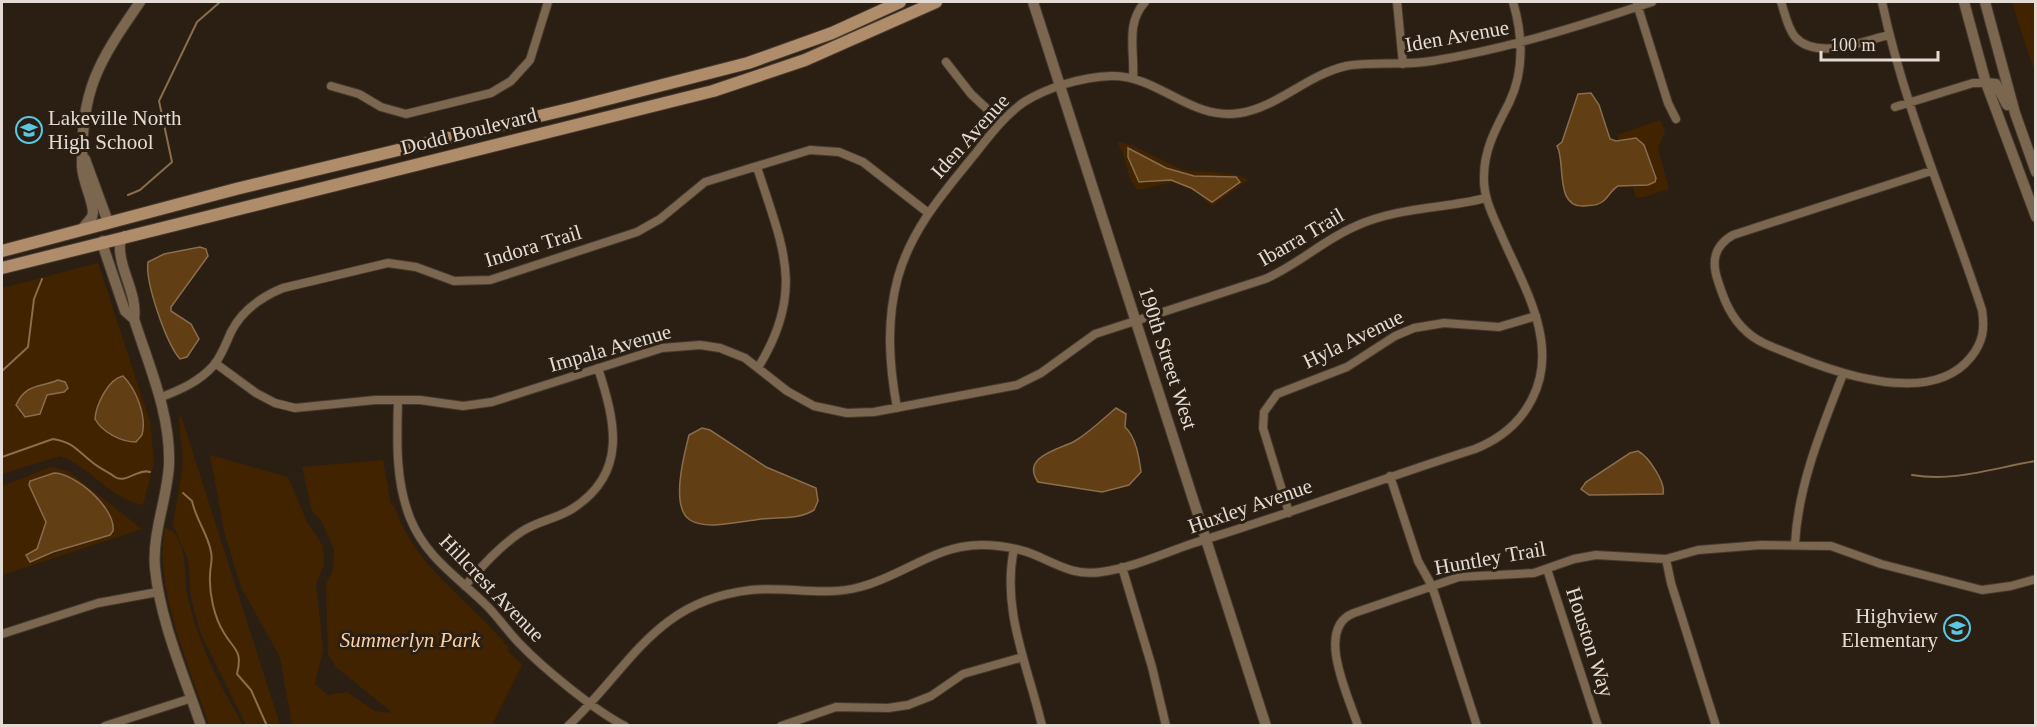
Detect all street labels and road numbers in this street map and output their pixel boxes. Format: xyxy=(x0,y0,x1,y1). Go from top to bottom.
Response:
street label: Iden Avenue xyxy=(1403,15,1511,57)
street label: Iden Avenue xyxy=(926,89,1014,183)
street label: Dodd Boulevard xyxy=(398,102,540,160)
street label: Ibarra Trail xyxy=(1254,203,1348,271)
street label: Indora Trail xyxy=(482,220,584,272)
street label: 190th Street West xyxy=(1134,284,1202,432)
street label: Hyla Avenue xyxy=(1299,304,1407,374)
street label: Impala Avenue xyxy=(546,319,674,377)
street label: Huxley Avenue xyxy=(1185,474,1315,538)
street label: Hillcrest Avenue xyxy=(435,529,549,647)
street label: Huntley Trail xyxy=(1432,536,1548,580)
street label: Houston Way xyxy=(1561,584,1619,700)

